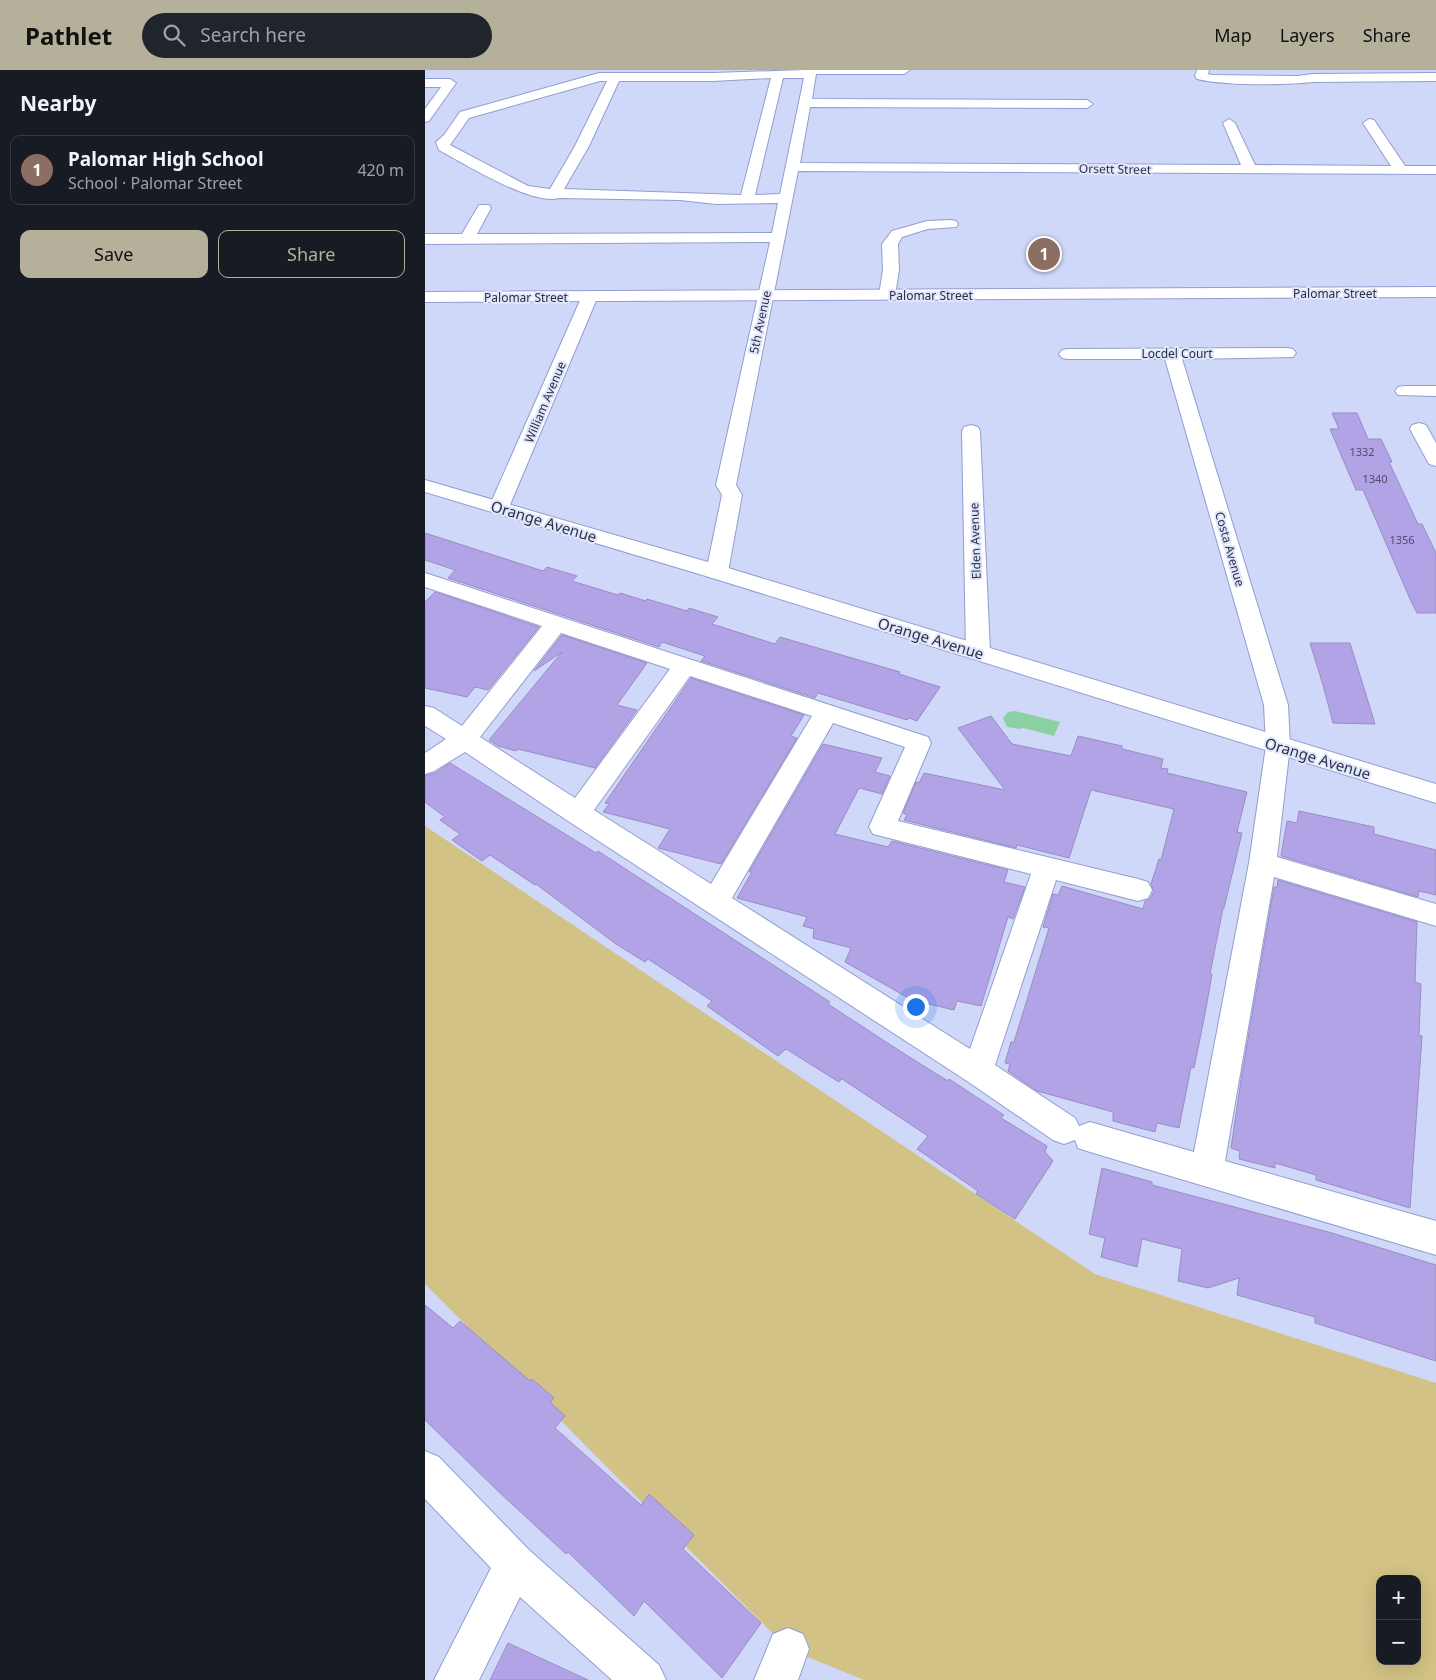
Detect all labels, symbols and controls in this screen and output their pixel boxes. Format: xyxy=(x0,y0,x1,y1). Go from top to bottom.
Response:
search box xyxy=(142,13,492,58)
text: Pathlet xyxy=(25,19,112,52)
icon: search xyxy=(160,21,188,49)
text: Search here xyxy=(200,22,306,48)
text: Map xyxy=(1214,23,1252,47)
text: Layers xyxy=(1280,23,1335,47)
text: Share xyxy=(1363,23,1411,47)
text: Nearby xyxy=(20,89,96,117)
text: Palomar High School xyxy=(68,146,264,172)
text: 1 xyxy=(32,159,42,181)
text: 420 m xyxy=(357,159,404,181)
street label: Orsett Street xyxy=(1079,160,1152,178)
text: School · Palomar Street xyxy=(68,172,242,194)
button: Save xyxy=(20,230,208,278)
button: Share xyxy=(218,230,405,278)
pin: 1 xyxy=(1028,235,1060,273)
street label: Palomar Street xyxy=(1293,285,1378,302)
street label: Palomar Street xyxy=(889,287,974,304)
street label: Palomar Street xyxy=(484,289,569,306)
street label: 5th Avenue xyxy=(745,289,775,355)
street label: Locdel Court xyxy=(1141,345,1213,362)
street label: William Avenue xyxy=(520,359,570,445)
house number: 1332 xyxy=(1349,444,1375,459)
house number: 1340 xyxy=(1362,471,1388,486)
street label: Orange Avenue xyxy=(489,495,599,547)
street label: Elden Avenue xyxy=(965,502,985,580)
street label: Costa Avenue xyxy=(1211,510,1249,589)
house number: 1356 xyxy=(1389,532,1415,547)
street label: Orange Avenue xyxy=(876,612,986,664)
street label: Orange Avenue xyxy=(1263,732,1373,784)
your location xyxy=(903,994,929,1020)
map controls xyxy=(1376,1575,1421,1665)
button: + xyxy=(1376,1575,1421,1620)
button: − xyxy=(1376,1620,1421,1665)

